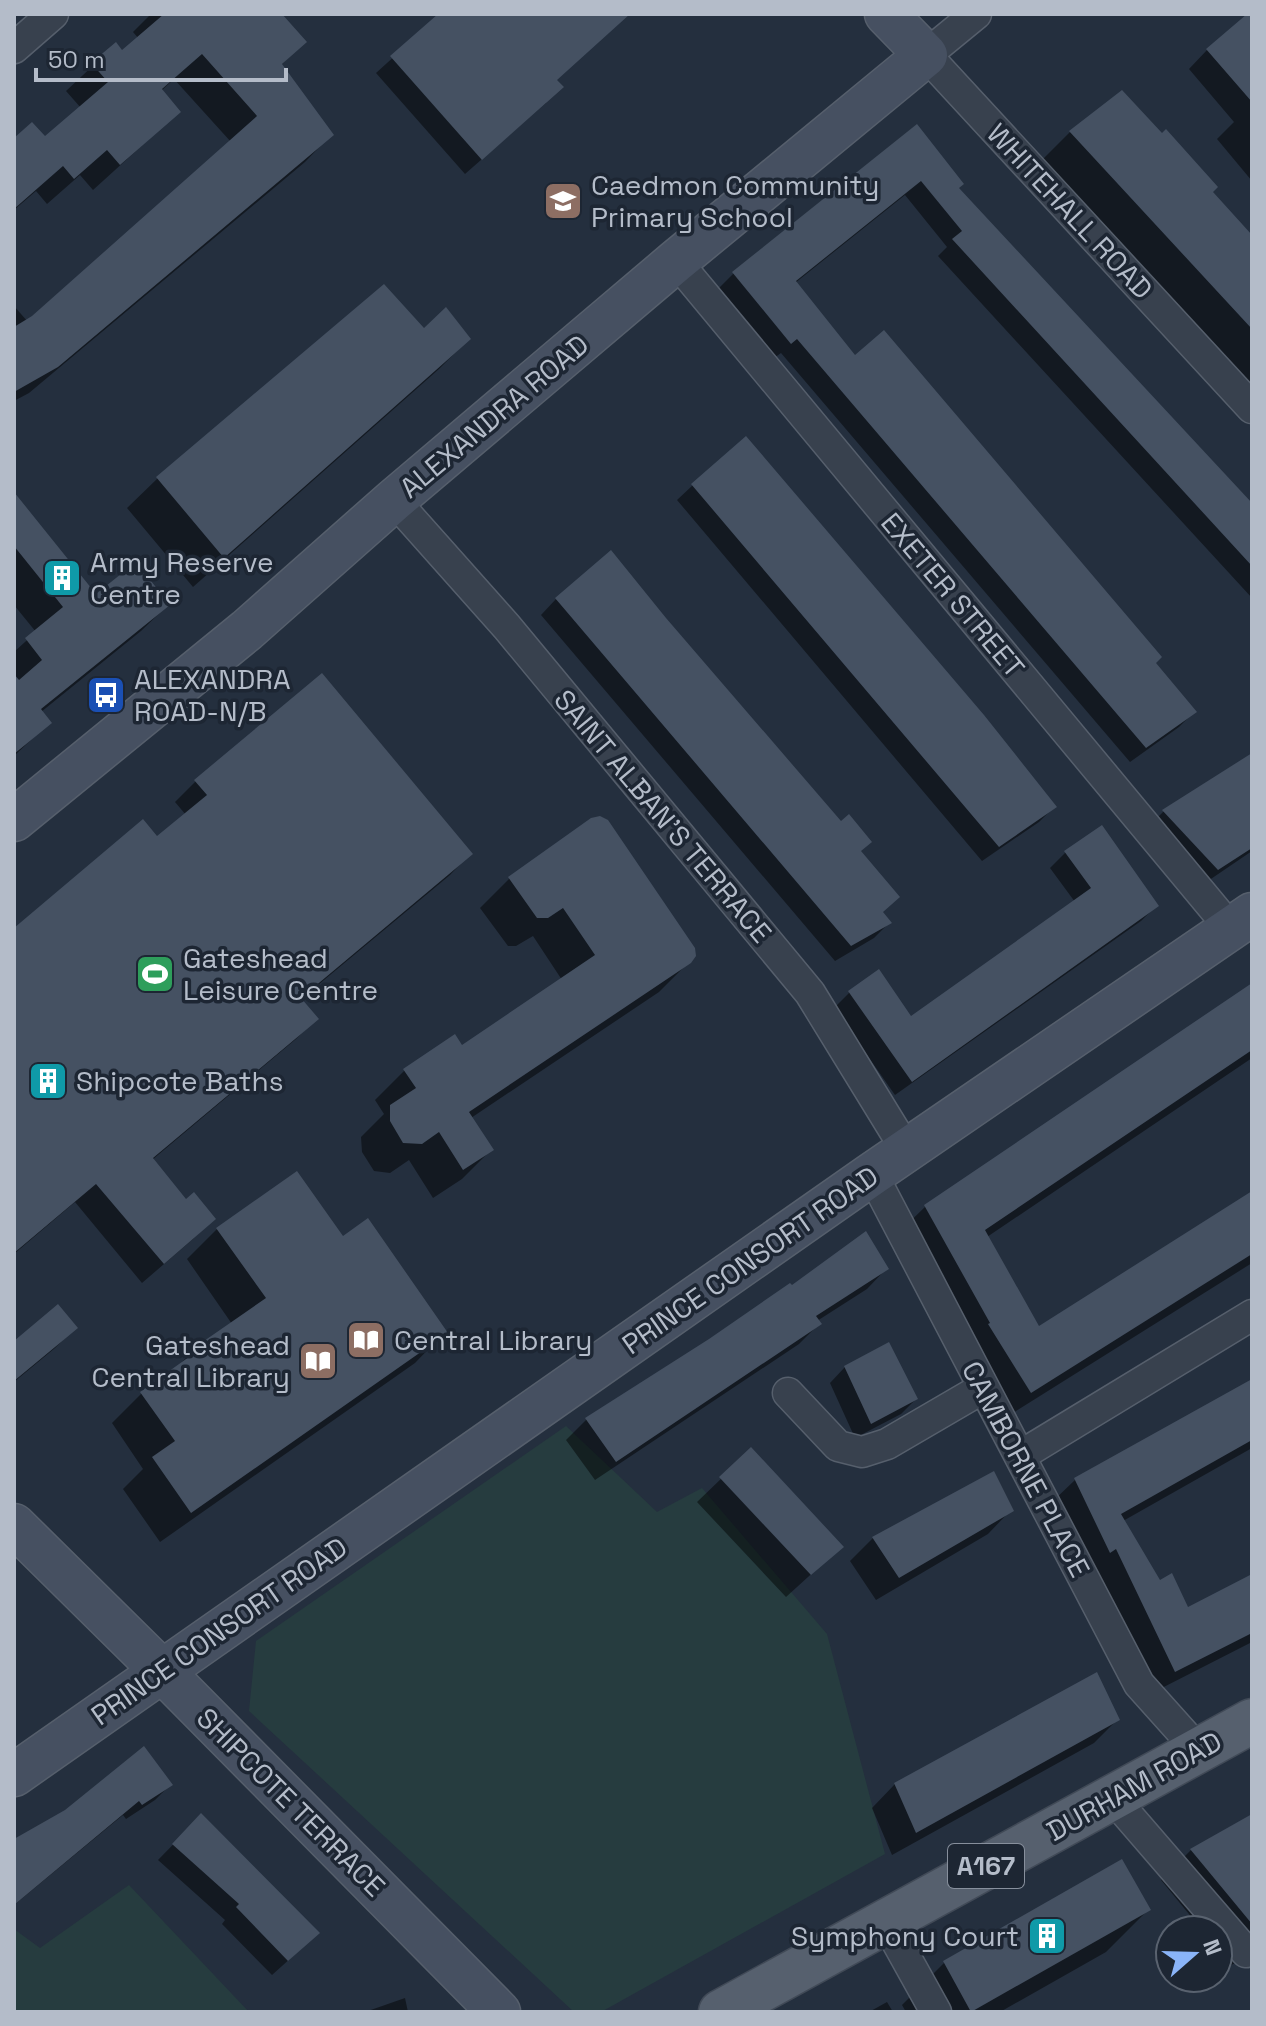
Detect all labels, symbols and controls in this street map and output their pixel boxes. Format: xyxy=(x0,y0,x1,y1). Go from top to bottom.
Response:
scale bar xyxy=(36,32,286,82)
text: 50 m xyxy=(48,44,105,75)
street label: WHITEHALL ROAD xyxy=(979,116,1161,306)
place label: Caedmon Community Primary School xyxy=(591,167,879,235)
school or university icon: Caedmon Community Primary School xyxy=(542,180,584,222)
street label: ALEXANDRA ROAD xyxy=(392,326,596,506)
street label: EXETER STREET xyxy=(873,505,1033,685)
place label: Army Reserve Centre xyxy=(90,544,274,612)
building icon: Army Reserve Centre xyxy=(41,557,83,599)
place label: ALEXANDRA ROAD-N/B xyxy=(134,661,291,729)
bus stop icon: ALEXANDRA ROAD-N/B xyxy=(85,674,127,716)
street label: SAINT ALBAN'S TERRACE xyxy=(546,682,780,950)
place label: Gateshead Leisure Centre xyxy=(183,940,378,1008)
sports icon: Gateshead Leisure Centre xyxy=(134,953,176,995)
building icon: Shipcote Baths xyxy=(27,1060,69,1102)
place label: Shipcote Baths xyxy=(76,1063,283,1099)
street label: PRINCE CONSORT ROAD xyxy=(615,1158,885,1362)
library icon: Central Library xyxy=(345,1319,387,1361)
place label: Central Library xyxy=(394,1322,593,1358)
place label: Gateshead Central Library xyxy=(92,1327,290,1395)
library icon: Gateshead Central Library xyxy=(297,1340,339,1382)
street label: CAMBORNE PLACE xyxy=(954,1355,1098,1583)
street label: PRINCE CONSORT ROAD xyxy=(84,1529,354,1733)
street label: SHIPCOTE TERRACE xyxy=(189,1700,393,1904)
street label: DURHAM ROAD xyxy=(1040,1723,1228,1849)
road number: A167 xyxy=(948,1844,1024,1888)
north arrow xyxy=(1154,1914,1234,1994)
building icon: Symphony Court xyxy=(1026,1915,1068,1957)
place label: Symphony Court xyxy=(791,1918,1019,1954)
text: N xyxy=(1197,1935,1228,1959)

